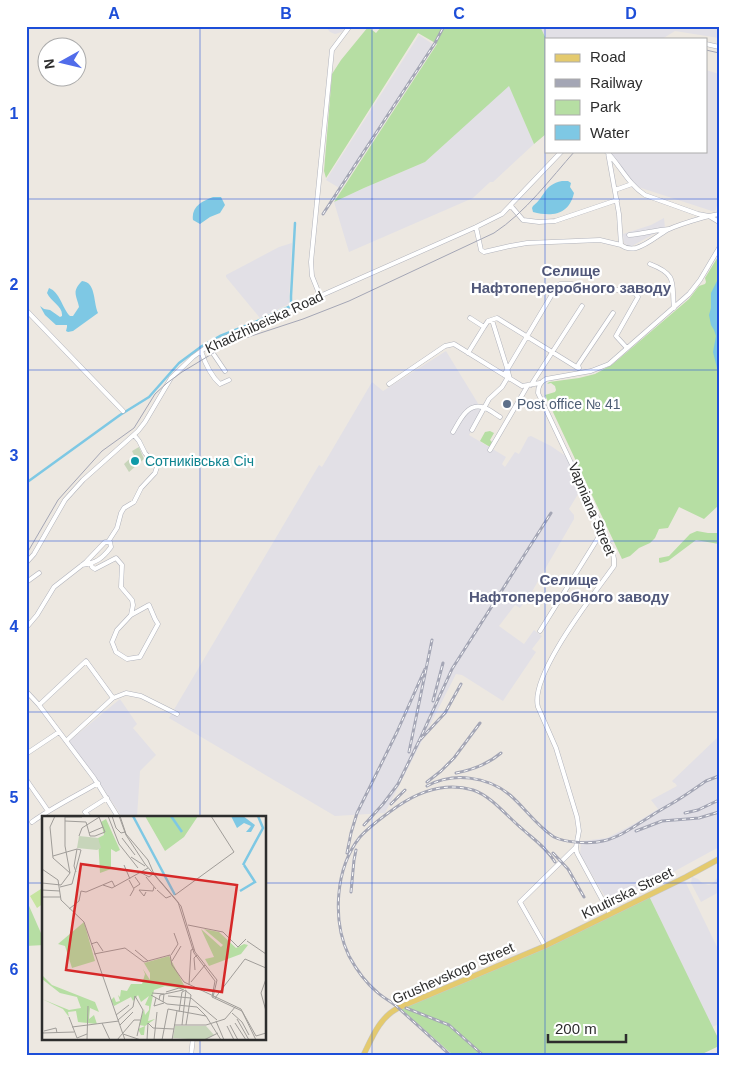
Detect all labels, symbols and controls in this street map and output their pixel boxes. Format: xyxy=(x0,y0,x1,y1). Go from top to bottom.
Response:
text: A xyxy=(108,5,120,22)
text: B xyxy=(280,5,292,22)
text: C xyxy=(453,5,465,22)
text: D xyxy=(625,5,637,22)
north arrow xyxy=(38,38,88,88)
legend xyxy=(545,38,708,152)
text: Road xyxy=(590,48,626,65)
text: N xyxy=(40,58,58,70)
text: Railway xyxy=(590,74,643,91)
text: Park xyxy=(590,98,621,115)
text: 1 xyxy=(10,105,19,122)
text: Water xyxy=(590,124,629,141)
district label: Селище Нафтопереробного заводу xyxy=(471,262,672,296)
text: 2 xyxy=(10,276,19,293)
street label: Khadzhibeiska Road xyxy=(202,288,326,356)
place label: Post office № 41 xyxy=(517,396,621,412)
marker: Post office № 41 xyxy=(501,398,513,410)
text: 3 xyxy=(10,447,19,464)
place label: Сотниківська Січ xyxy=(145,453,254,469)
marker: Сотниківська Січ xyxy=(129,455,141,467)
street label: Vapniana Street xyxy=(565,460,619,558)
district label: Селище Нафтопереробного заводу xyxy=(469,571,670,605)
text: 4 xyxy=(10,618,19,635)
text: 5 xyxy=(10,789,19,806)
inset map xyxy=(42,816,266,1040)
street label: Khutirska Street xyxy=(579,864,675,922)
street label: Grushevskogo Street xyxy=(390,939,516,1007)
text: 6 xyxy=(10,961,19,978)
scale bar xyxy=(548,1012,625,1044)
text: 200 m xyxy=(555,1020,597,1037)

